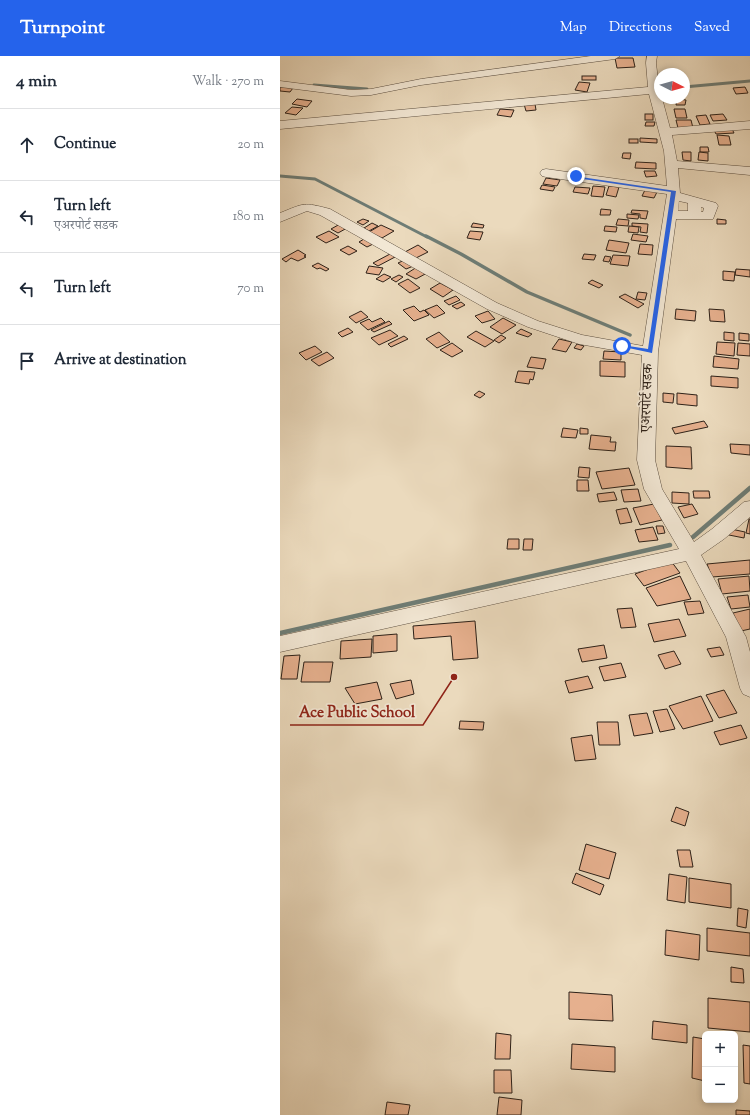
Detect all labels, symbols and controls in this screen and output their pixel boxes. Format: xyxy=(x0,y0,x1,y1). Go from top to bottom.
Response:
text: Turnpoint xyxy=(20,15,105,42)
text: Map xyxy=(560,18,587,38)
text: Directions xyxy=(609,18,672,38)
text: Saved xyxy=(694,18,730,38)
north arrow xyxy=(654,68,690,104)
text: 4 min xyxy=(16,70,57,94)
text: Walk · 270 m xyxy=(192,73,264,91)
icon: ahead xyxy=(16,134,38,156)
text: Continue xyxy=(54,134,116,155)
text: 20 m xyxy=(238,136,264,154)
route end xyxy=(567,167,585,185)
text: Turn left xyxy=(54,196,111,217)
icon: left xyxy=(16,206,38,228)
text: 180 m xyxy=(233,208,264,226)
text: एअरपोर्ट सडक xyxy=(54,217,118,235)
icon: left xyxy=(16,278,38,300)
text: Turn left xyxy=(54,278,111,299)
text: 70 m xyxy=(237,280,264,298)
route start xyxy=(613,337,631,355)
icon: arrive xyxy=(16,350,38,372)
text: Arrive at destination xyxy=(54,350,187,371)
street label: एअरपोर्ट सडक xyxy=(637,362,659,434)
callout: Ace Public School xyxy=(290,698,423,725)
text: Ace Public School xyxy=(299,703,416,724)
map controls xyxy=(702,1031,738,1103)
button: + xyxy=(702,1031,738,1067)
button: − xyxy=(702,1067,738,1103)

